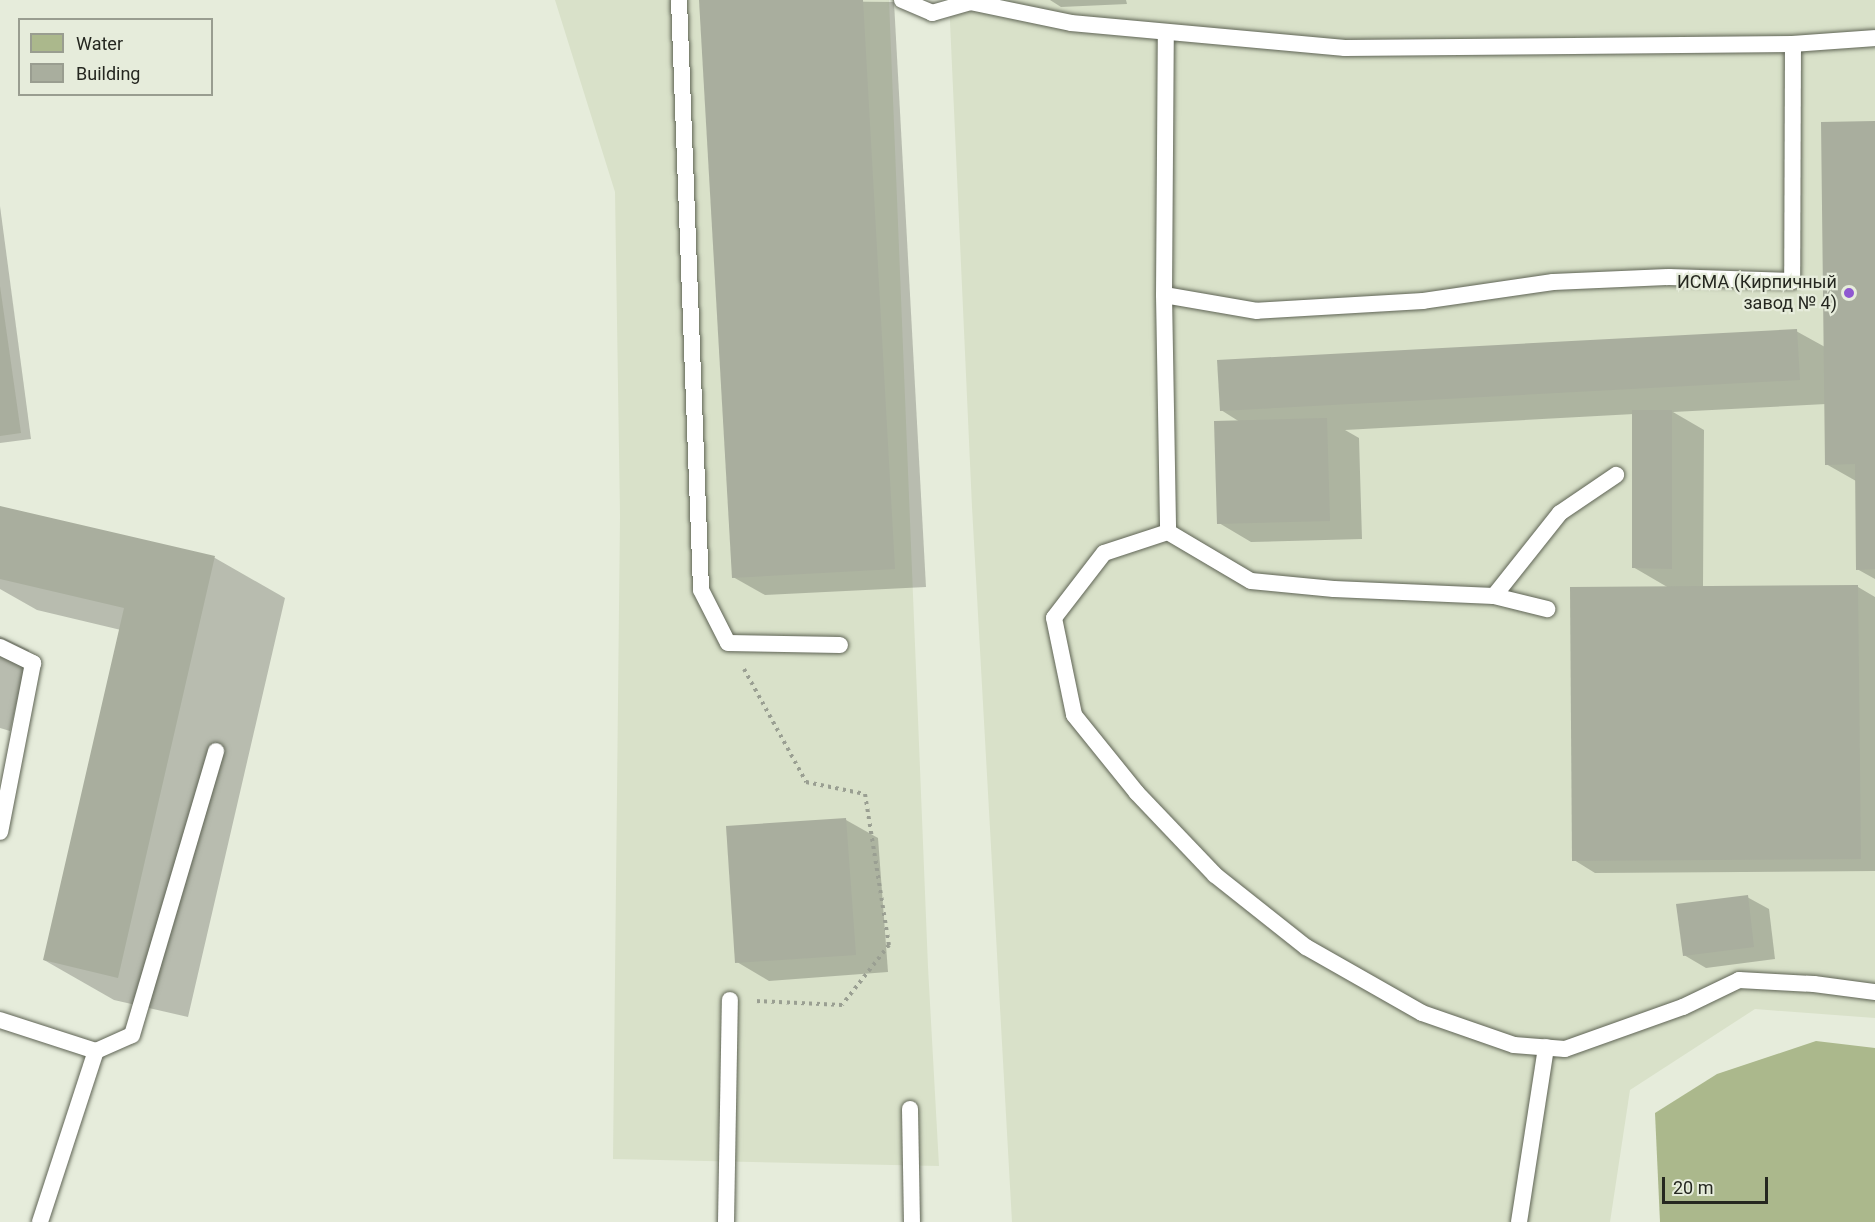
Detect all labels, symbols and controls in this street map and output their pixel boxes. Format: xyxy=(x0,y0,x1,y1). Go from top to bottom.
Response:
legend xyxy=(18,18,213,96)
text: Water xyxy=(76,33,123,54)
text: Building xyxy=(76,63,140,84)
place label: ИСМА (Кирпичный завод № 4) xyxy=(1677,272,1837,314)
marker: ИСМА (Кирпичный завод № 4) xyxy=(1842,286,1856,300)
scale bar xyxy=(1665,1165,1772,1203)
text: 20 m xyxy=(1673,1177,1713,1198)

